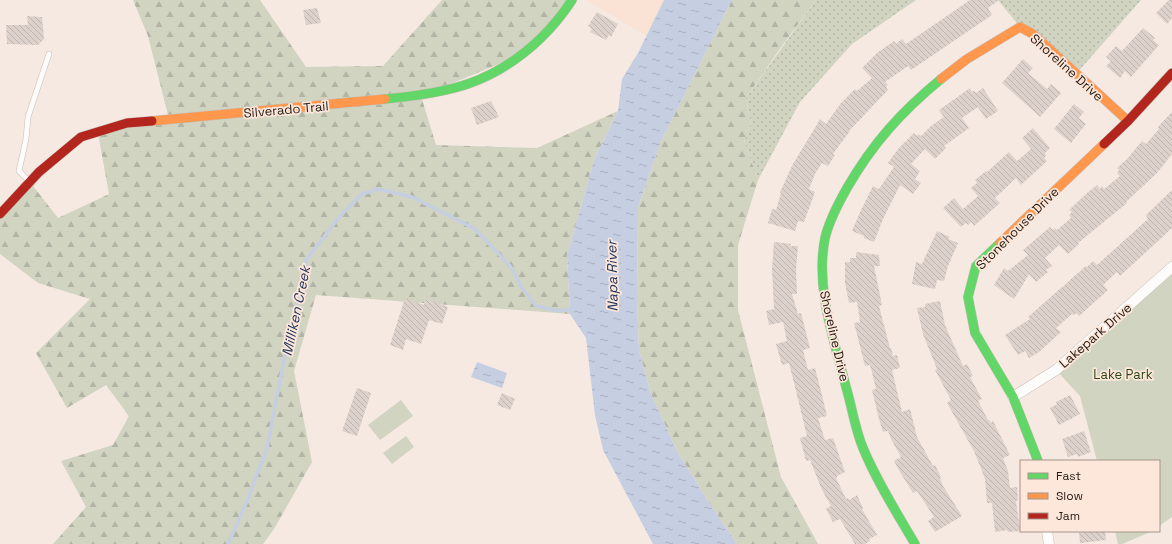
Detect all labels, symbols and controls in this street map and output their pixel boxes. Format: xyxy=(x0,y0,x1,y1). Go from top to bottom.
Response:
street label: Shoreline Drive xyxy=(1026,30,1107,105)
street label: Silverado Trail xyxy=(243,97,329,122)
street label: Stonehouse Drive xyxy=(972,183,1062,273)
water label: Napa River xyxy=(602,239,622,312)
water label: Milliken Creek xyxy=(278,263,315,358)
street label: Shoreline Drive xyxy=(816,289,853,383)
street label: Lakepark Drive xyxy=(1055,299,1135,372)
park label: Lake Park xyxy=(1093,366,1153,383)
legend xyxy=(1020,460,1160,532)
text: Fast xyxy=(1056,468,1081,484)
text: Slow xyxy=(1056,488,1083,504)
text: Jam xyxy=(1056,508,1080,524)

